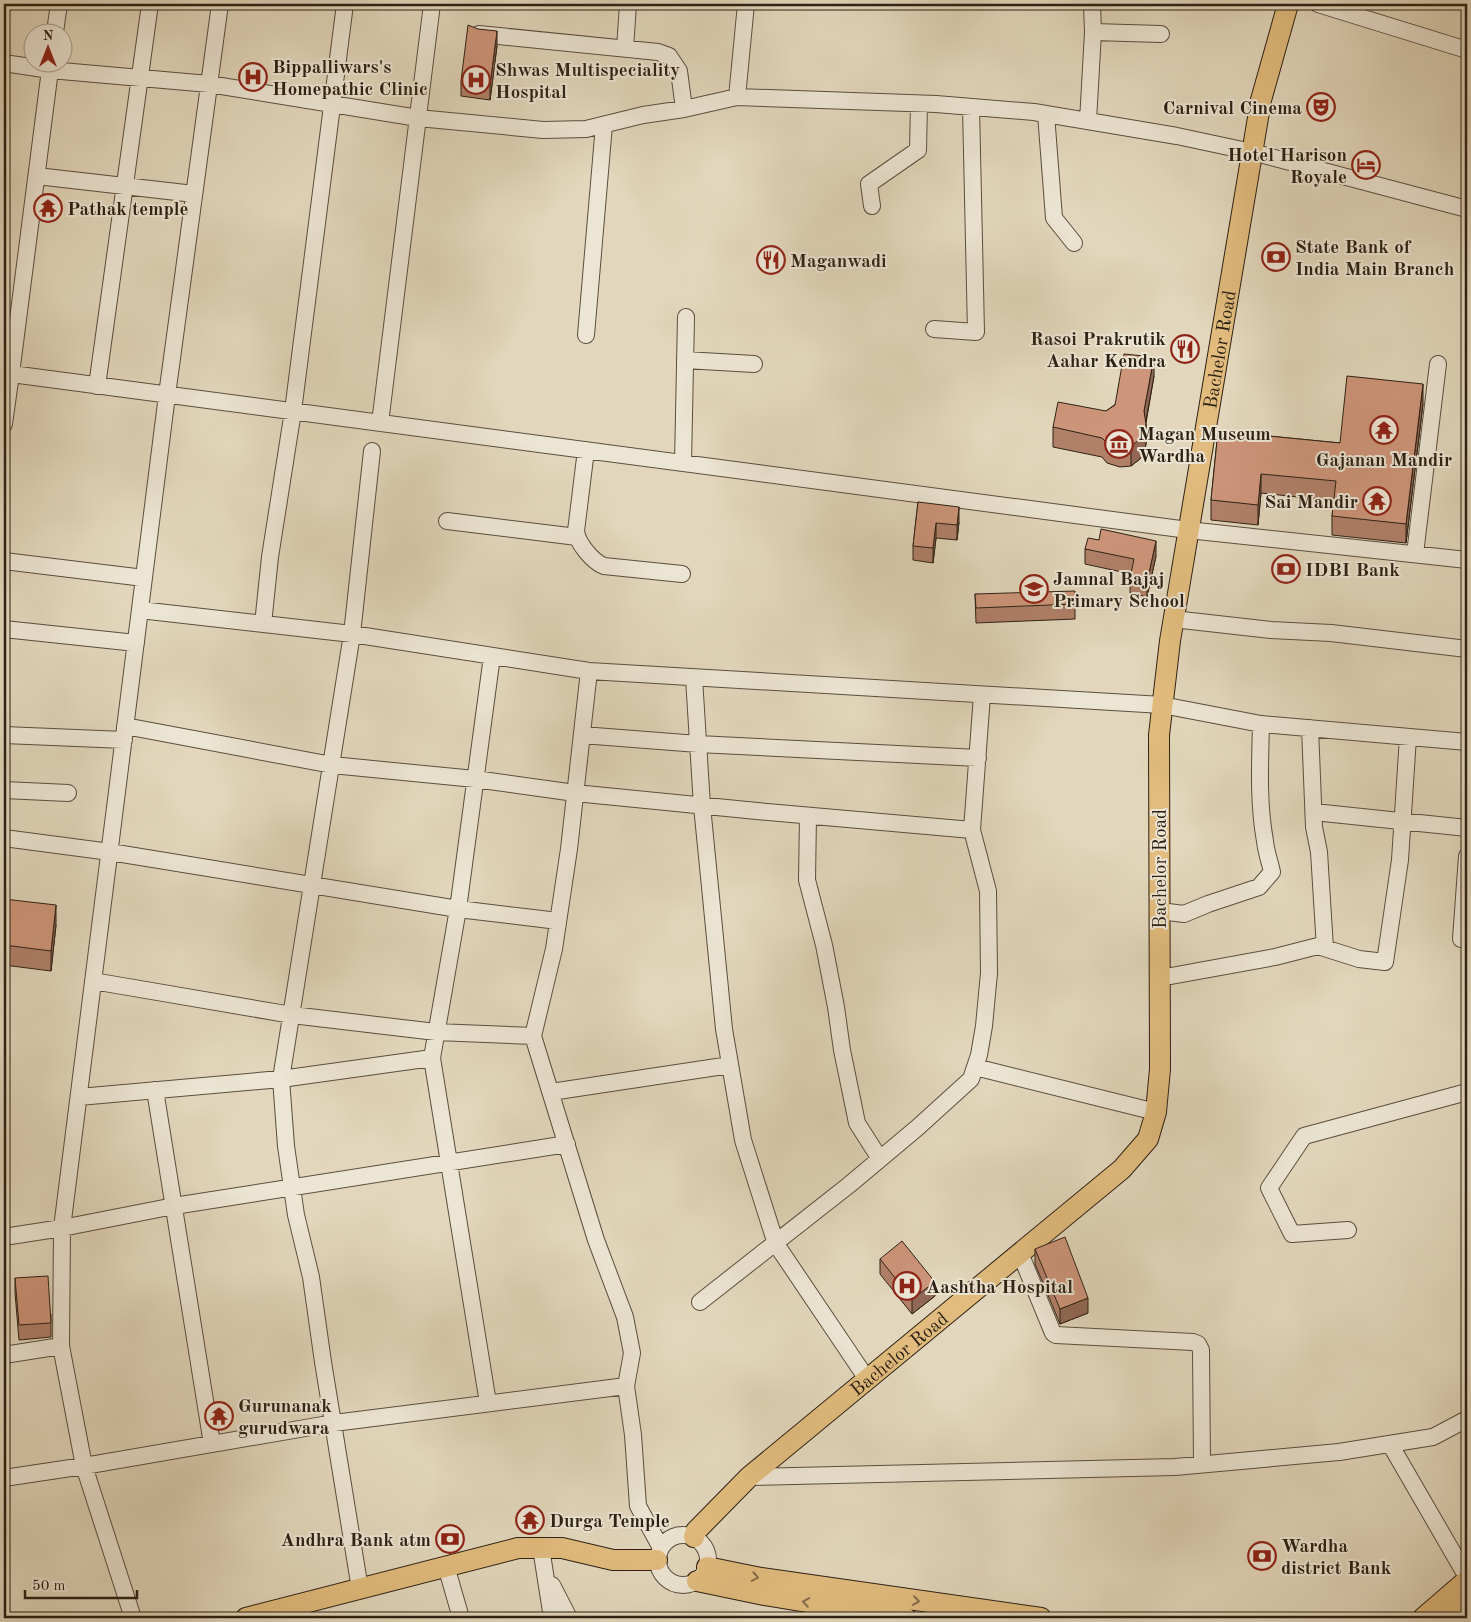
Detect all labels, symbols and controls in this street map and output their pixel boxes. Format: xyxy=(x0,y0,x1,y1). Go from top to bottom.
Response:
north arrow xyxy=(22,22,72,72)
text: N xyxy=(43,29,54,43)
place label: Bippalliwars's Homepathic Clinic xyxy=(272,59,428,100)
hospital icon: Bippalliwars's Homepathic Clinic xyxy=(238,62,268,92)
place label: Shwas Multispeciality Hospital xyxy=(495,62,680,103)
hospital icon: Shwas Multispeciality Hospital xyxy=(461,65,491,95)
theatre icon: Carnival Cinema xyxy=(1306,92,1336,122)
place label: Carnival Cinema xyxy=(1163,100,1302,119)
place label: Hotel Harison Royale xyxy=(1227,147,1347,188)
hotel icon: Hotel Harison Royale xyxy=(1351,150,1381,180)
temple icon: Pathak temple xyxy=(33,193,63,223)
place label: Pathak temple xyxy=(67,201,189,220)
place label: State Bank of India Main Branch xyxy=(1295,239,1455,280)
bank icon: State Bank of India Main Branch xyxy=(1261,242,1291,272)
restaurant icon: Maganwadi xyxy=(756,245,786,275)
place label: Maganwadi xyxy=(790,253,887,272)
street label: Bachelor Road xyxy=(1202,289,1241,411)
place label: Rasoi Prakrutik Aahar Kendra xyxy=(1030,331,1166,372)
restaurant icon: Rasoi Prakrutik Aahar Kendra xyxy=(1170,334,1200,364)
temple icon: Gajanan Mandir xyxy=(1369,415,1399,445)
place label: Magan Museum Wardha xyxy=(1138,426,1271,467)
museum icon: Magan Museum Wardha xyxy=(1104,429,1134,459)
place label: Gajanan Mandir xyxy=(1316,452,1452,471)
temple icon: Sai Mandir xyxy=(1362,486,1392,516)
place label: Sai Mandir xyxy=(1264,494,1358,513)
bank icon: IDBI Bank xyxy=(1271,554,1301,584)
place label: IDBI Bank xyxy=(1305,562,1400,581)
place label: Jamnal Bajaj Primary School xyxy=(1053,571,1185,612)
school or university icon: Jamnal Bajaj Primary School xyxy=(1019,574,1049,604)
street label: Bachelor Road xyxy=(1152,809,1171,929)
hospital icon: Aashtha Hospital xyxy=(892,1271,922,1301)
place label: Aashtha Hospital xyxy=(926,1279,1073,1298)
street label: Bachelor Road xyxy=(848,1310,953,1401)
place label: Gurunanak gurudwara xyxy=(238,1398,332,1439)
temple icon: Gurunanak gurudwara xyxy=(204,1401,234,1431)
temple icon: Durga Temple xyxy=(515,1505,545,1535)
place label: Durga Temple xyxy=(549,1513,670,1532)
bank icon: Andhra Bank atm xyxy=(435,1524,465,1554)
place label: Andhra Bank atm xyxy=(281,1532,431,1551)
place label: Wardha district Bank xyxy=(1281,1538,1392,1579)
bank icon: Wardha district Bank xyxy=(1247,1541,1277,1571)
scale bar xyxy=(25,1567,138,1599)
one-way arrow xyxy=(751,1571,759,1582)
text: 50 m xyxy=(32,1579,66,1594)
one-way arrow xyxy=(911,1595,920,1605)
one-way arrow xyxy=(802,1597,811,1607)

